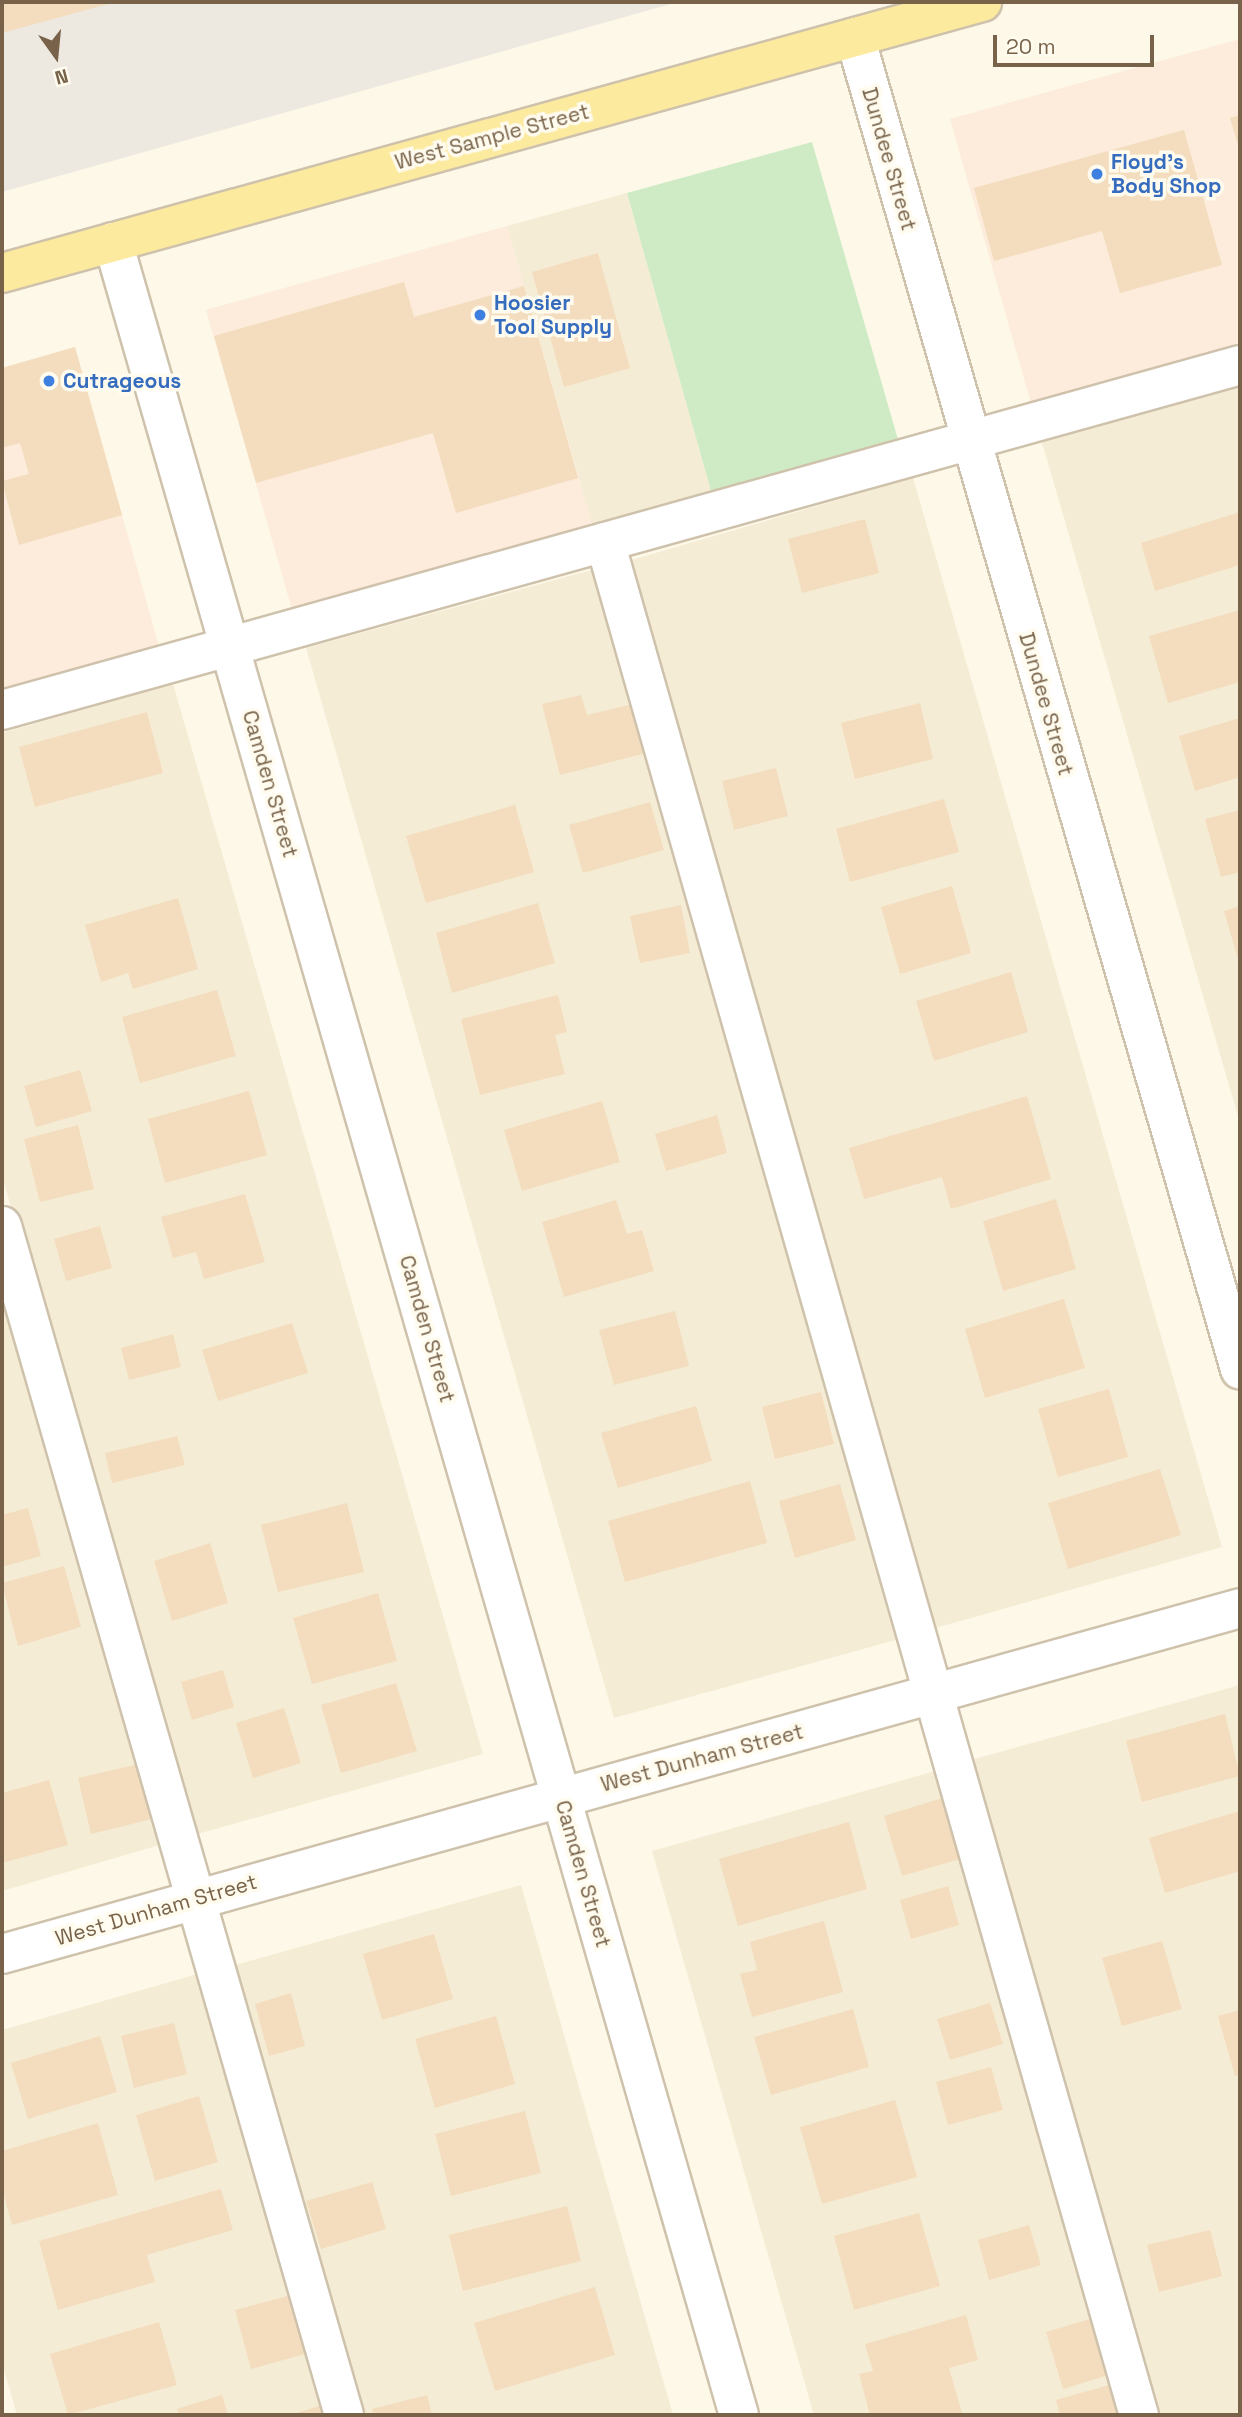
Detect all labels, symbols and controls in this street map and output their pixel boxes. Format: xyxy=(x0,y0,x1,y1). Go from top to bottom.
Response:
north arrow xyxy=(21,21,91,91)
scale bar xyxy=(997,21,1158,65)
text: 20 m xyxy=(1006,33,1056,60)
text: N xyxy=(52,63,71,90)
street label: Dundee Street xyxy=(857,85,921,233)
street label: West Sample Street xyxy=(392,99,592,175)
place label: Floyd's Body Shop xyxy=(1111,149,1221,199)
marker: Floyd's Body Shop xyxy=(1089,166,1105,182)
place label: Hoosier Tool Supply xyxy=(494,290,612,340)
marker: Hoosier Tool Supply xyxy=(472,307,488,323)
place label: Cutrageous xyxy=(63,368,181,394)
marker: Cutrageous xyxy=(41,373,57,389)
street label: Dundee Street xyxy=(1014,630,1078,778)
street label: Camden Street xyxy=(237,707,303,861)
street label: Camden Street xyxy=(394,1252,460,1406)
street label: West Dunham Street xyxy=(598,1719,806,1797)
street label: Camden Street xyxy=(550,1797,616,1951)
street label: West Dunham Street xyxy=(52,1869,260,1951)

